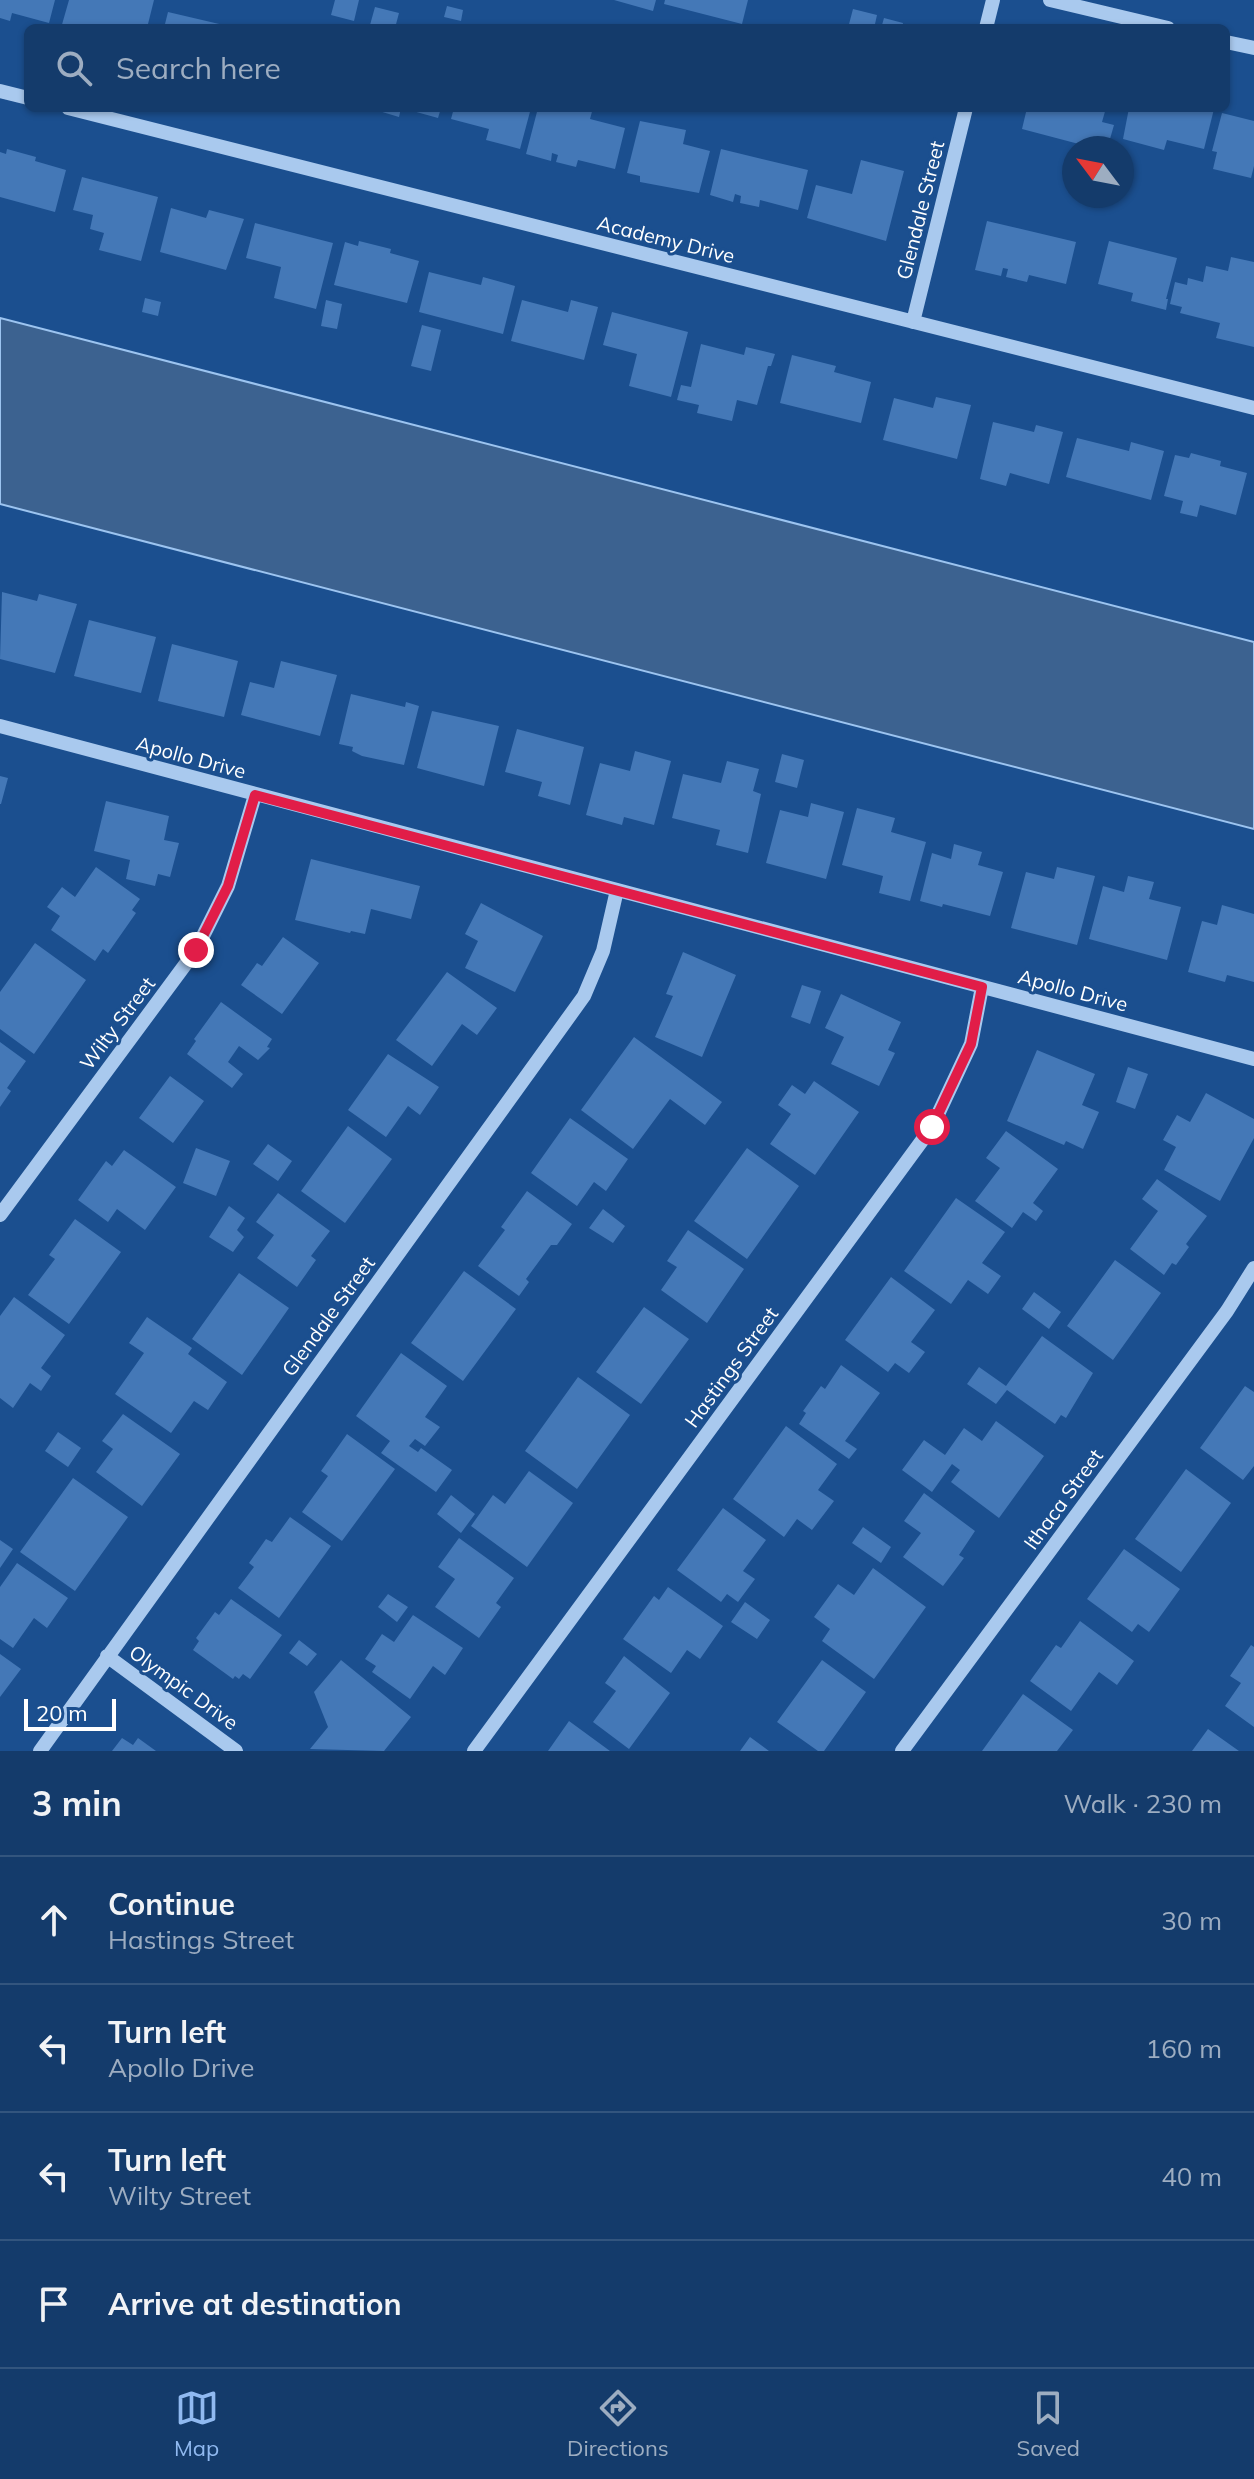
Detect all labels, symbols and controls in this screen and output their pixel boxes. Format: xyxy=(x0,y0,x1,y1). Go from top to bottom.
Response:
search box xyxy=(24,24,1230,112)
icon: search xyxy=(52,46,96,90)
text: Search here xyxy=(116,49,281,87)
north arrow xyxy=(1062,136,1134,208)
street label: Glendale Street xyxy=(891,138,949,282)
street label: Academy Drive xyxy=(595,210,737,268)
street label: Apollo Drive xyxy=(133,730,249,784)
route end xyxy=(178,932,214,968)
street label: Apollo Drive xyxy=(1015,963,1131,1017)
street label: Wilty Street xyxy=(74,972,160,1074)
route start xyxy=(914,1109,950,1145)
street label: Glendale Street xyxy=(276,1251,380,1381)
street label: Hastings Street xyxy=(679,1302,783,1432)
street label: Ithaca Street xyxy=(1018,1444,1108,1554)
street label: Olympic Drive xyxy=(125,1639,243,1735)
scale bar xyxy=(24,1695,116,1731)
text: 20 m xyxy=(36,1699,87,1727)
text: 3 min xyxy=(32,1782,122,1825)
text: Walk · 230 m xyxy=(1063,1787,1222,1820)
text: Continue xyxy=(108,1885,235,1923)
icon: ahead xyxy=(32,1898,76,1942)
text: 30 m xyxy=(1161,1904,1222,1937)
text: Hastings Street xyxy=(108,1923,294,1956)
text: Turn left xyxy=(108,2013,226,2051)
icon: left xyxy=(32,2026,76,2070)
text: 160 m xyxy=(1146,2032,1222,2065)
text: Apollo Drive xyxy=(108,2051,254,2084)
text: Turn left xyxy=(108,2141,226,2179)
icon: left xyxy=(32,2154,76,2198)
text: 40 m xyxy=(1161,2160,1222,2193)
text: Wilty Street xyxy=(108,2179,251,2212)
icon: arrive xyxy=(32,2282,76,2326)
text: Arrive at destination xyxy=(108,2285,402,2323)
tab: Map xyxy=(174,2386,219,2462)
tab: Directions xyxy=(567,2386,669,2462)
tab: Saved xyxy=(1017,2386,1080,2462)

